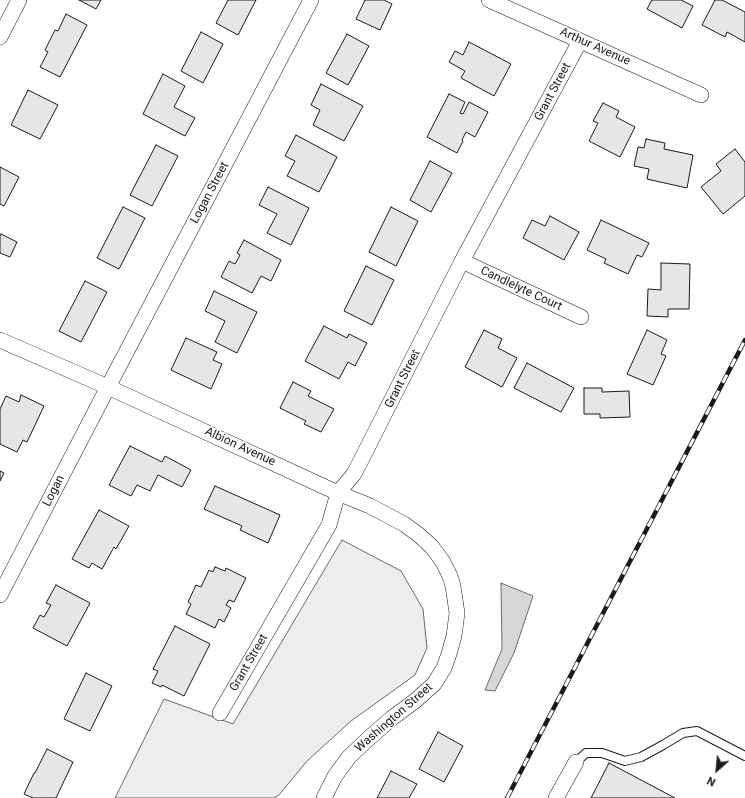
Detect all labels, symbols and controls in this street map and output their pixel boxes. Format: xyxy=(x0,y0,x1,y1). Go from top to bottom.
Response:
street label: Arthur Avenue xyxy=(558,25,632,69)
street label: Grant Street xyxy=(532,60,574,124)
street label: Logan Street xyxy=(188,160,232,226)
street label: Candlelyte Court xyxy=(478,264,564,314)
street label: Grant Street xyxy=(382,347,424,411)
street label: Albion Avenue xyxy=(202,424,278,470)
street label: Logan xyxy=(40,473,68,509)
street label: Grant Street xyxy=(227,632,271,694)
street label: Washington Street xyxy=(352,680,436,756)
north arrow xyxy=(697,750,737,790)
text: N xyxy=(705,774,718,789)

